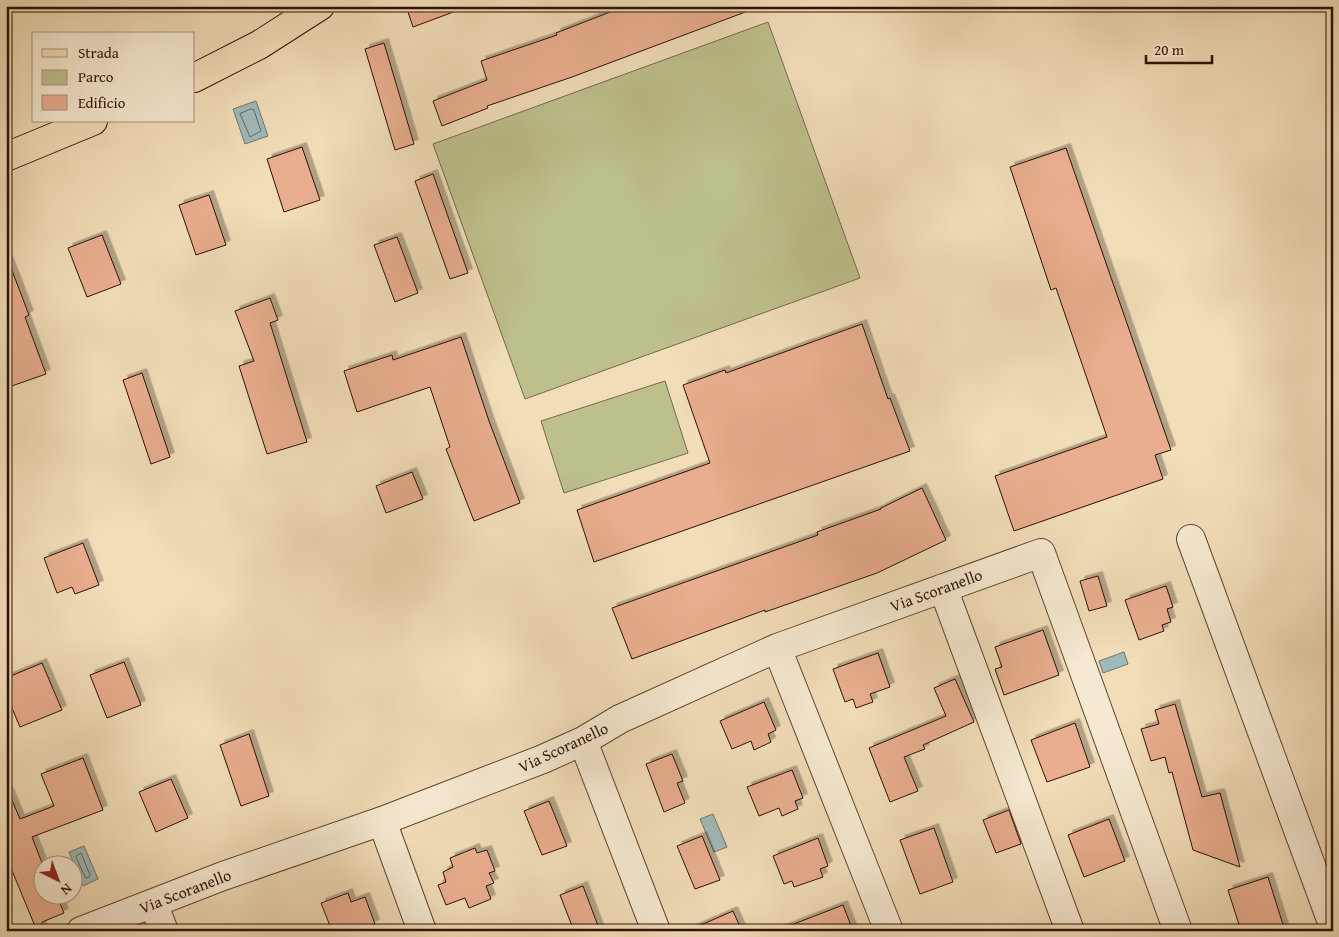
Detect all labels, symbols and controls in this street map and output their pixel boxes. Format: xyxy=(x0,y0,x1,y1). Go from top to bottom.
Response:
legend xyxy=(32,32,195,122)
scale bar xyxy=(1146,32,1213,64)
text: 20 m xyxy=(1154,39,1185,60)
text: Strada xyxy=(78,42,119,63)
text: Parco xyxy=(78,66,114,87)
text: Edificio xyxy=(78,92,126,113)
street label: Via Scoranello xyxy=(886,562,986,618)
street label: Via Scoranello xyxy=(514,716,612,778)
north arrow xyxy=(32,854,82,904)
street label: Via Scoranello xyxy=(136,862,234,920)
text: N xyxy=(56,879,77,901)

